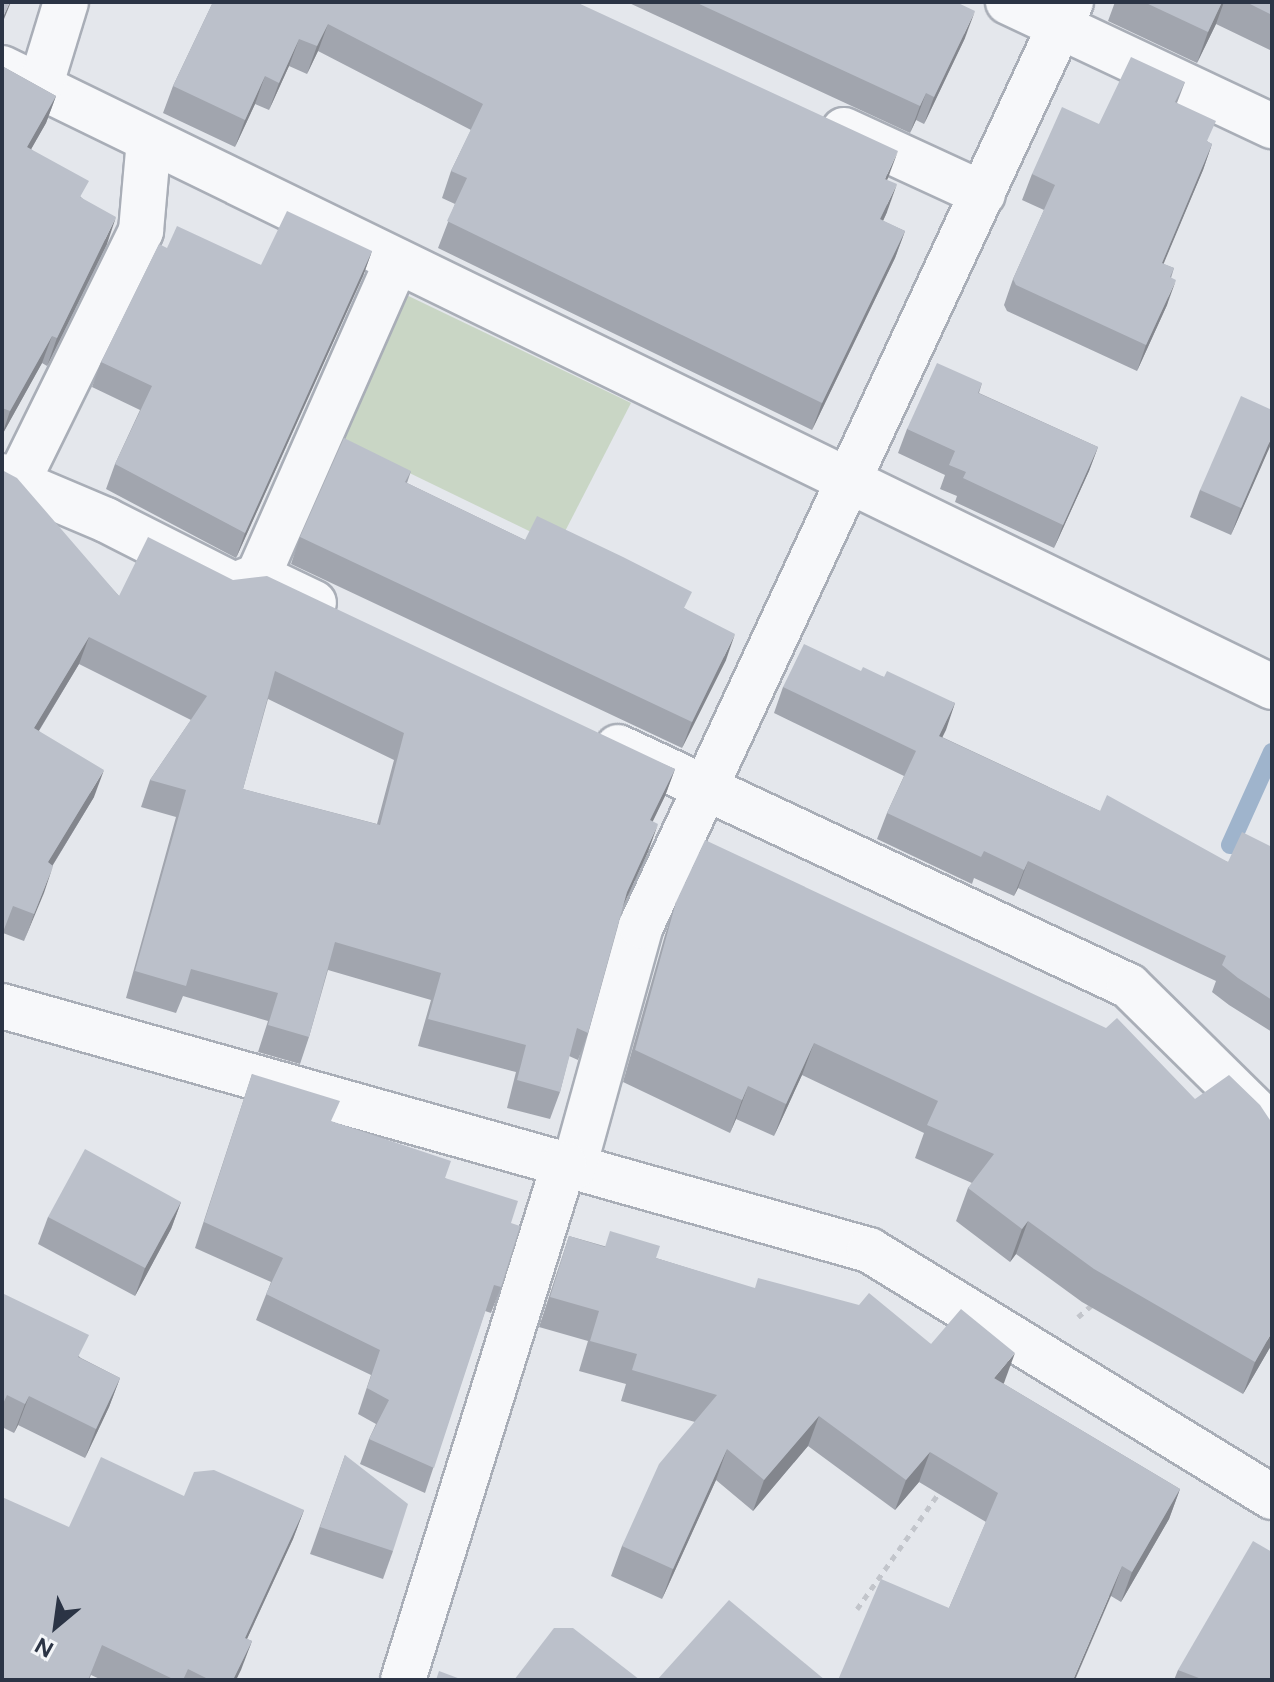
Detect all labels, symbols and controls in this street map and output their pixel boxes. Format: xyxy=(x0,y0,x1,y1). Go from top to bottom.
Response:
north arrow xyxy=(16,1586,96,1666)
text: N xyxy=(30,1631,58,1663)

